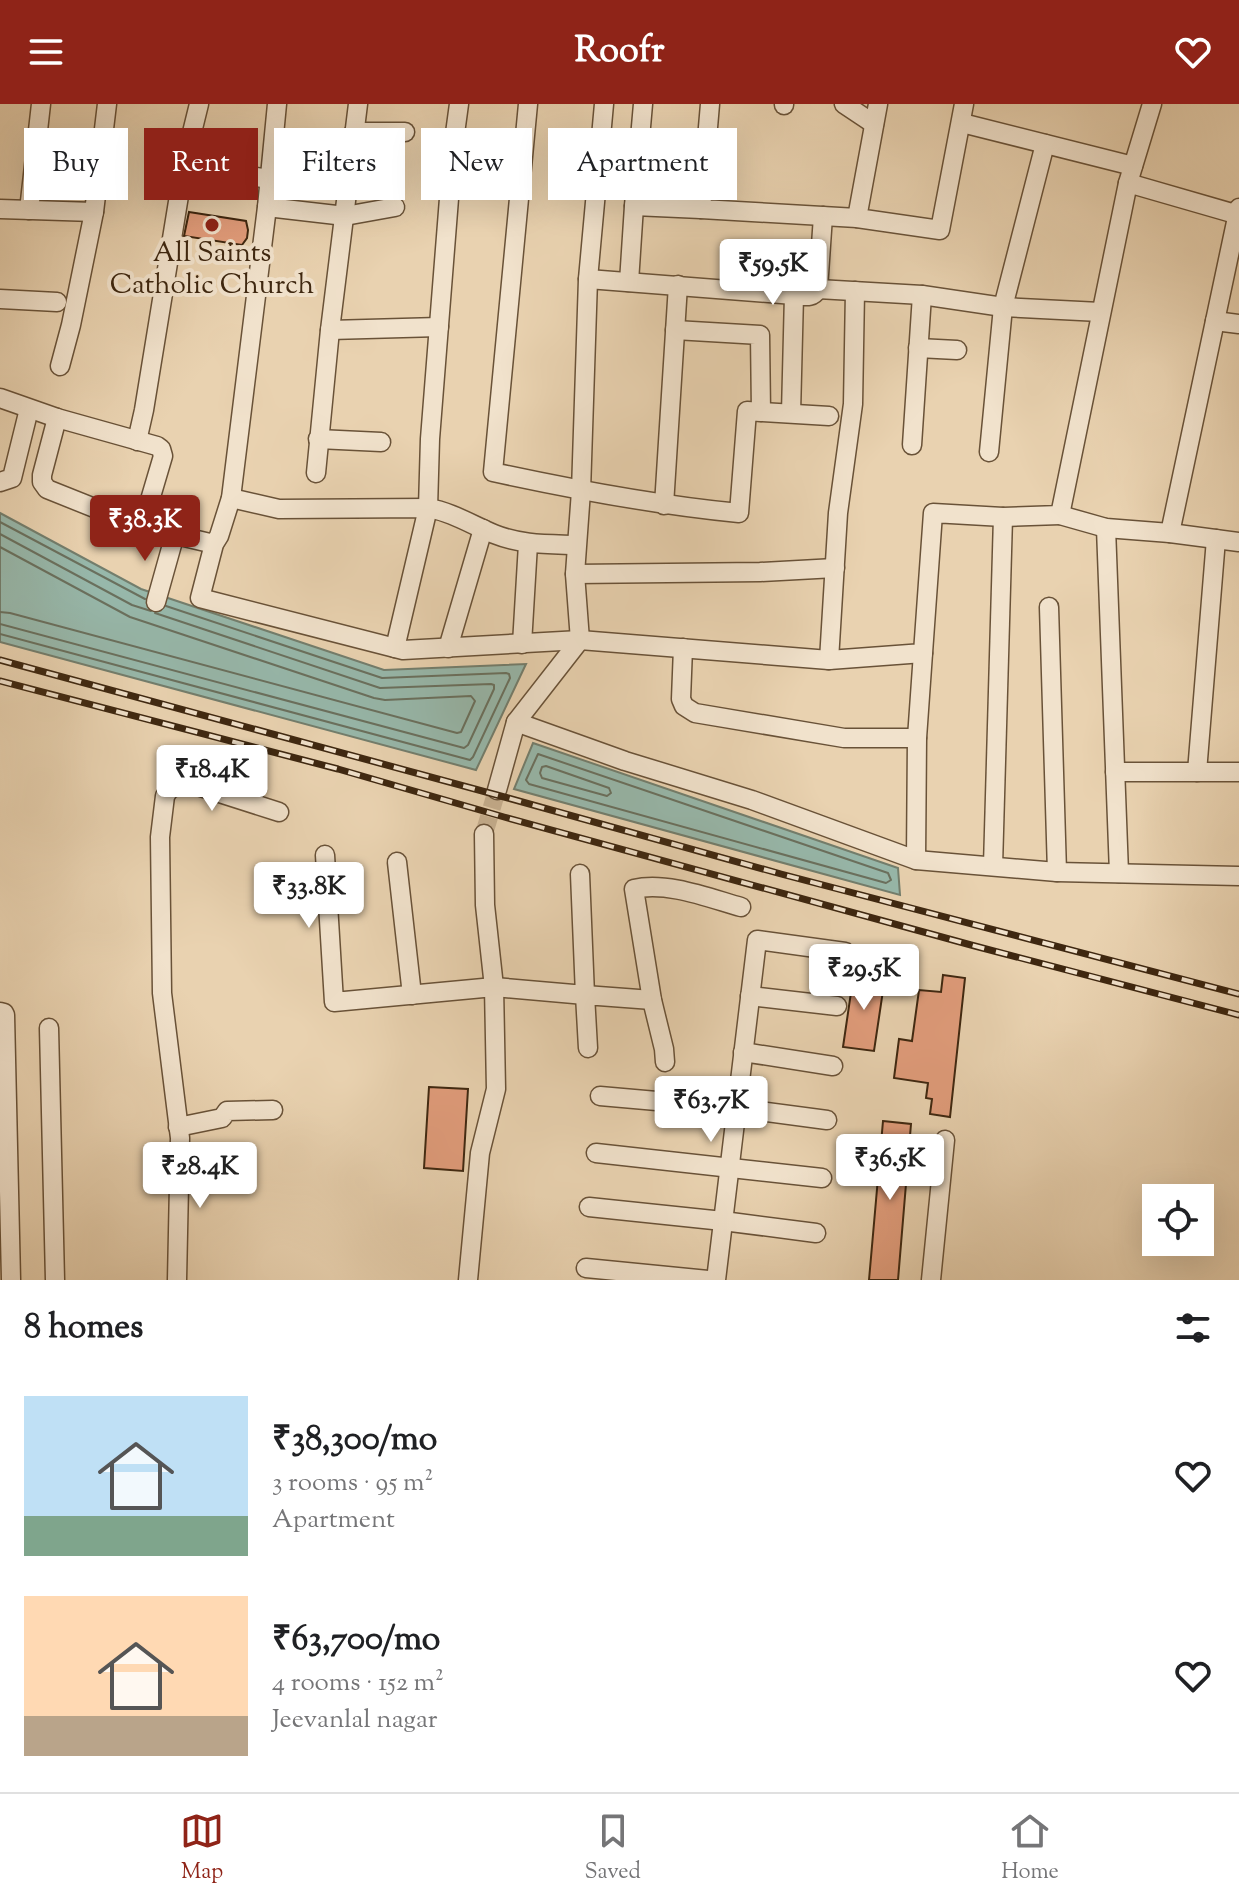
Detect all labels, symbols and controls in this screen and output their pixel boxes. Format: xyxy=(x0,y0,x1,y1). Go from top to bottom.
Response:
text: Roofr xyxy=(574,26,665,78)
icon: menu xyxy=(24,30,68,74)
icon: heart xyxy=(1171,30,1215,74)
chip: Buy xyxy=(24,128,128,200)
chip: Rent xyxy=(144,128,258,200)
chip: Filters xyxy=(274,128,405,200)
chip: New xyxy=(421,128,532,200)
chip: Apartment xyxy=(548,128,737,200)
marker: All Saints Catholic Church xyxy=(203,216,221,234)
place label: All Saints Catholic Church xyxy=(110,234,314,306)
pin: ₹59.5K xyxy=(708,239,838,307)
text: ₹59.5K xyxy=(738,246,808,283)
pin: ₹38.3K xyxy=(80,495,210,563)
text: ₹38.3K xyxy=(108,502,182,539)
pin: ₹18.4K xyxy=(147,745,277,813)
text: ₹18.4K xyxy=(175,752,249,789)
pin: ₹33.8K xyxy=(244,862,374,930)
text: ₹33.8K xyxy=(272,869,346,906)
pin: ₹29.5K xyxy=(799,944,929,1012)
text: ₹29.5K xyxy=(827,951,901,988)
pin: ₹63.7K xyxy=(646,1076,776,1144)
text: ₹63.7K xyxy=(673,1083,749,1120)
pin: ₹36.5K xyxy=(825,1134,955,1202)
text: ₹36.5K xyxy=(854,1141,926,1178)
pin: ₹28.4K xyxy=(135,1142,265,1210)
text: ₹28.4K xyxy=(161,1149,239,1186)
map controls xyxy=(1142,1184,1214,1256)
button: locate xyxy=(1142,1184,1214,1256)
text: 8 homes xyxy=(24,1304,143,1353)
icon: filters xyxy=(1171,1306,1215,1350)
text: ₹38,300/mo xyxy=(272,1416,437,1465)
icon: home xyxy=(88,1428,184,1524)
icon: heart xyxy=(1171,1454,1215,1498)
text: 3 rooms · 95 m² xyxy=(272,1465,433,1502)
text: Apartment xyxy=(272,1502,395,1539)
text: ₹63,700/mo xyxy=(272,1616,440,1665)
icon: home xyxy=(88,1628,184,1724)
icon: heart xyxy=(1171,1654,1215,1698)
text: 4 rooms · 152 m² xyxy=(272,1665,444,1702)
text: Jeevanlal nagar xyxy=(272,1702,437,1739)
tab: Map xyxy=(180,1809,224,1889)
tab: Saved xyxy=(584,1809,641,1889)
tab: Home xyxy=(1001,1809,1059,1889)

